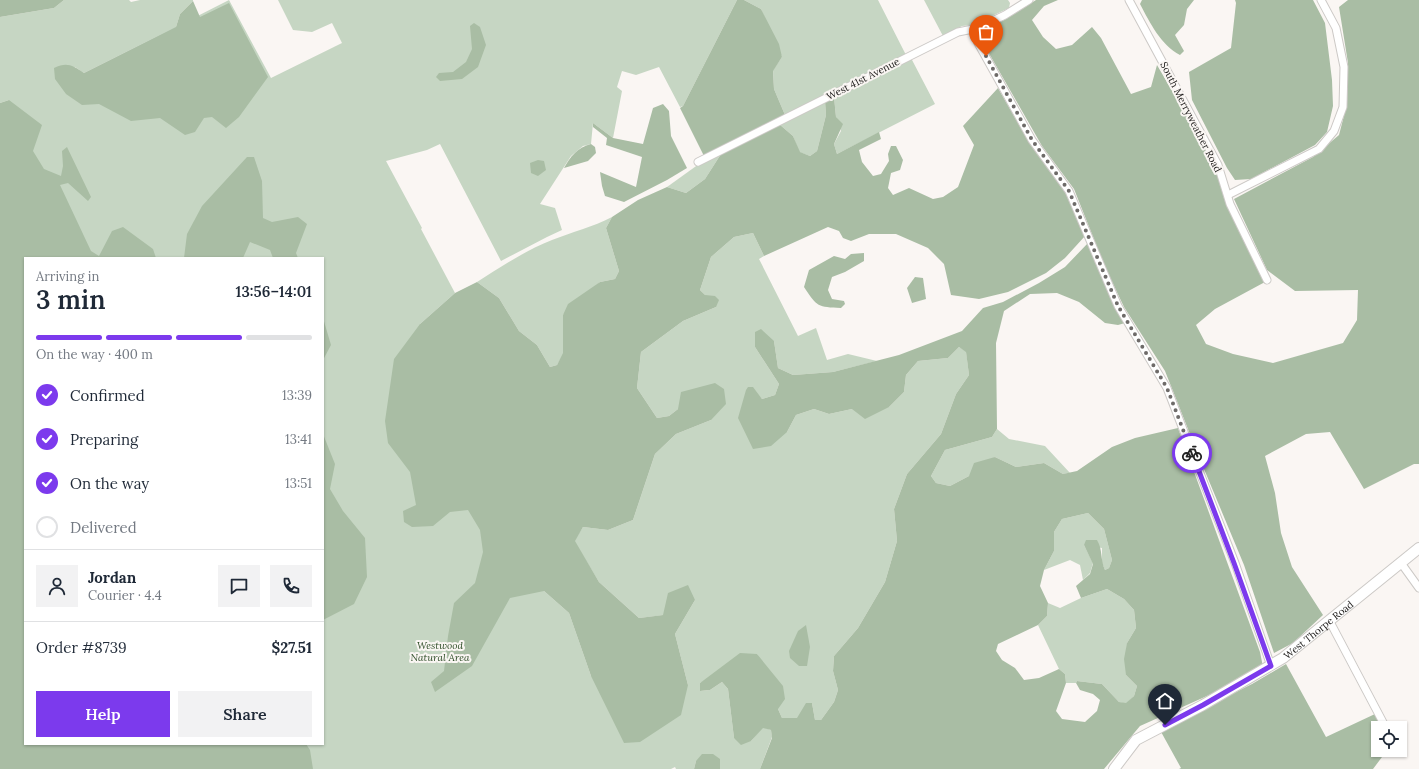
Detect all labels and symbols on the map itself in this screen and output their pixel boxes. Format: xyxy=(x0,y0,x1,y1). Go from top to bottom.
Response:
pin xyxy=(969,15,1003,56)
street label: West 41st Avenue xyxy=(824,55,902,103)
street label: South Merryweather Road xyxy=(1157,59,1225,175)
courier xyxy=(1172,433,1212,473)
street label: West Thorpe Road xyxy=(1281,597,1356,662)
park label: Westwood Natural Area xyxy=(411,639,470,664)
pin xyxy=(1148,684,1182,725)

